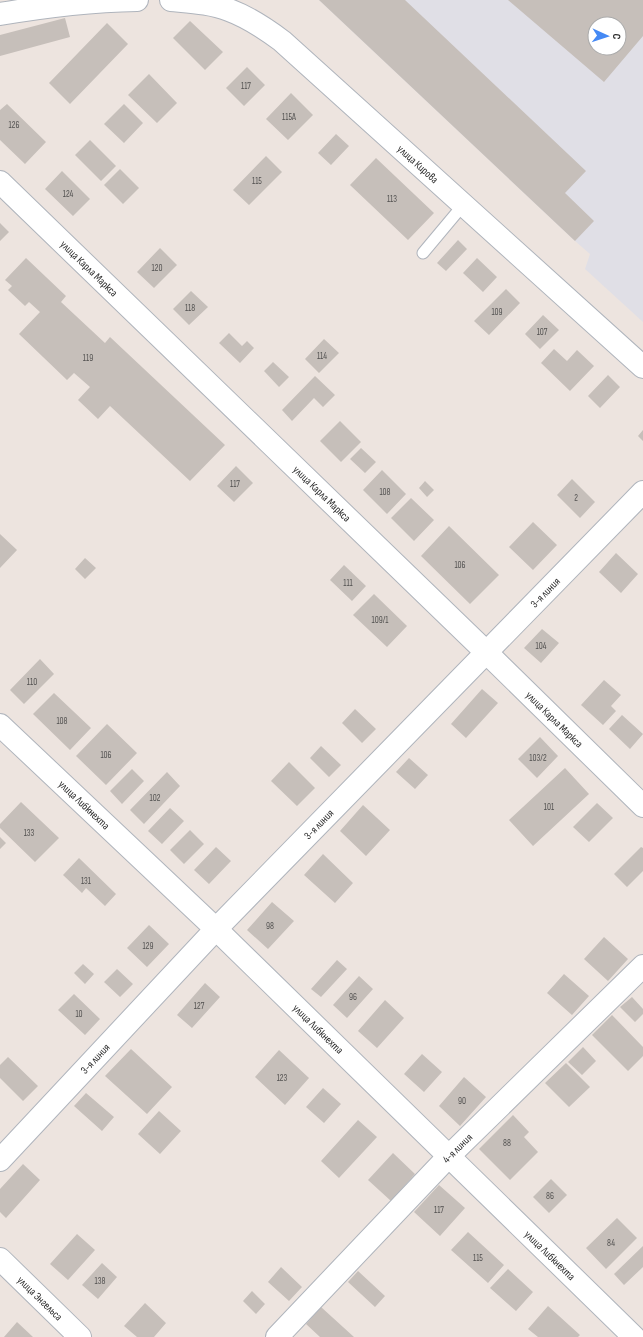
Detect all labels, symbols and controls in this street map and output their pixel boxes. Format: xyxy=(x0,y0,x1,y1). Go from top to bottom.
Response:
north arrow xyxy=(587,16,627,56)
text: С xyxy=(610,33,623,40)
house number: 117 xyxy=(241,81,251,92)
house number: 115А xyxy=(282,112,296,123)
house number: 126 xyxy=(9,120,20,131)
street label: улица Кирова xyxy=(395,142,441,186)
house number: 115 xyxy=(252,176,262,187)
house number: 124 xyxy=(63,189,74,200)
house number: 113 xyxy=(387,194,397,205)
street label: улица Карла Маркса xyxy=(57,238,120,299)
house number: 120 xyxy=(152,263,162,274)
house number: 118 xyxy=(185,303,195,314)
house number: 109 xyxy=(491,307,503,318)
house number: 107 xyxy=(537,327,548,338)
house number: 114 xyxy=(317,351,327,362)
house number: 119 xyxy=(83,353,93,364)
street label: улица Карла Маркса xyxy=(290,463,353,525)
house number: 117 xyxy=(230,479,240,490)
house number: 108 xyxy=(379,487,391,498)
house number: 2 xyxy=(574,493,578,504)
house number: 106 xyxy=(454,560,466,571)
street label: 3-я линия xyxy=(528,575,563,610)
house number: 111 xyxy=(343,578,354,589)
house number: 109/1 xyxy=(372,615,389,626)
house number: 104 xyxy=(536,641,547,652)
house number: 110 xyxy=(27,677,37,688)
street label: улица Карла Маркса xyxy=(523,689,585,750)
house number: 108 xyxy=(56,716,68,727)
house number: 106 xyxy=(100,750,112,761)
house number: 103/2 xyxy=(529,753,547,764)
street label: улица Либкнехта xyxy=(56,778,112,832)
house number: 102 xyxy=(150,793,161,804)
house number: 101 xyxy=(544,802,555,813)
street label: 3-я линия xyxy=(301,807,336,842)
house number: 133 xyxy=(24,828,35,839)
house number: 131 xyxy=(81,876,92,887)
house number: 98 xyxy=(266,921,274,932)
house number: 129 xyxy=(143,941,153,952)
house number: 96 xyxy=(349,992,357,1003)
house number: 127 xyxy=(194,1001,205,1012)
street label: улица Либкнехта xyxy=(290,1002,346,1057)
house number: 10 xyxy=(75,1009,83,1020)
street label: 3-я линия xyxy=(78,1041,113,1077)
house number: 123 xyxy=(277,1073,288,1084)
house number: 90 xyxy=(458,1096,466,1107)
street label: 4-я линия xyxy=(440,1131,475,1166)
house number: 88 xyxy=(503,1138,511,1149)
house number: 86 xyxy=(546,1191,554,1202)
house number: 117 xyxy=(434,1205,444,1216)
street label: улица Либкнехта xyxy=(522,1228,578,1283)
house number: 84 xyxy=(607,1238,615,1249)
house number: 115 xyxy=(473,1253,483,1264)
street label: улица Энгельса xyxy=(14,1274,65,1323)
house number: 138 xyxy=(95,1276,105,1287)

